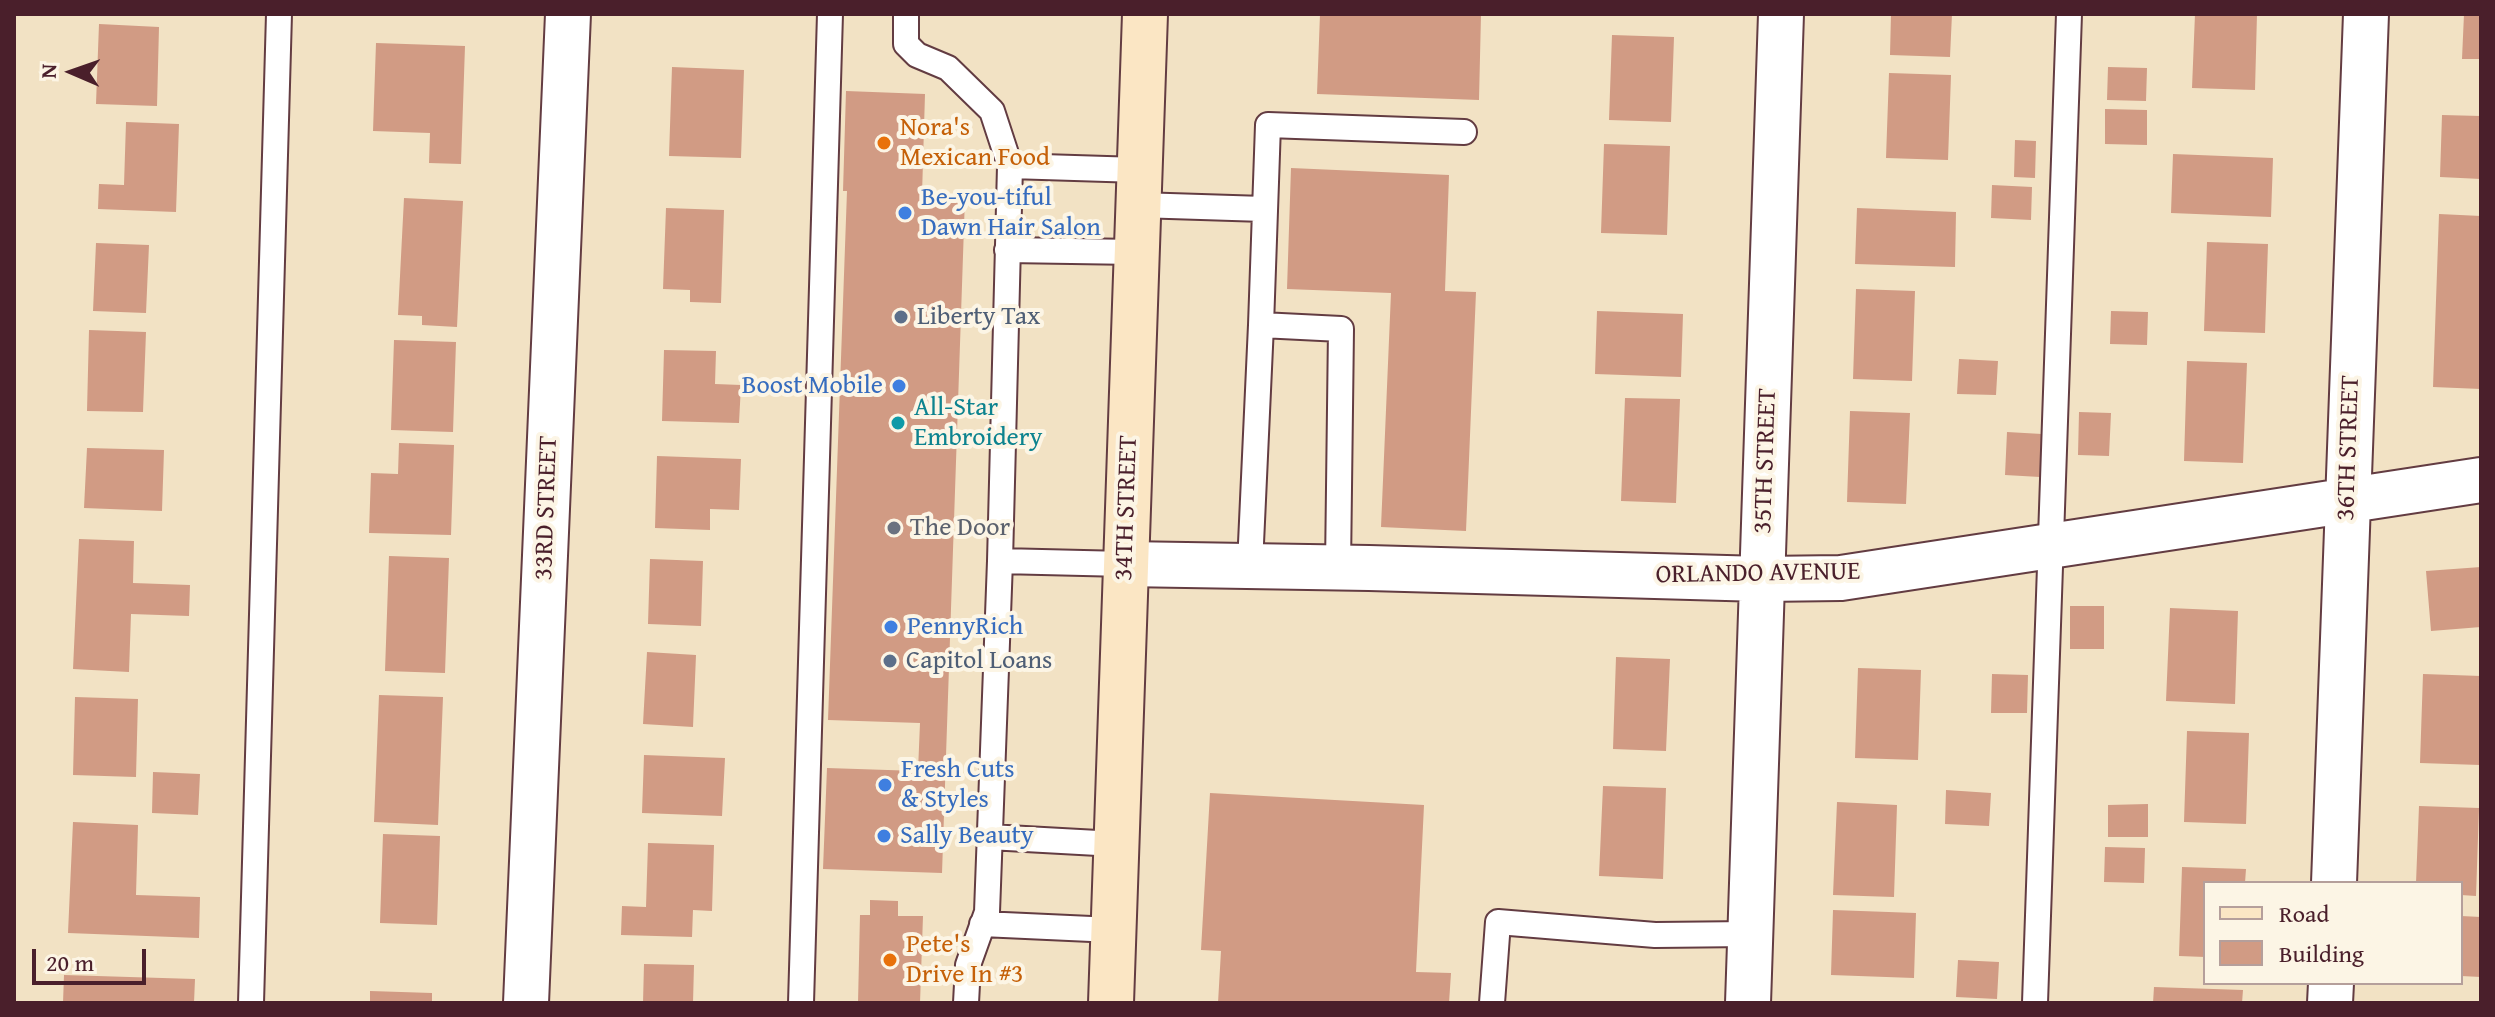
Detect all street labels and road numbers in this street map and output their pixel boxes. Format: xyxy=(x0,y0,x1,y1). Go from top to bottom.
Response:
street label: 36TH STREET xyxy=(2331,375,2367,521)
street label: 35TH STREET xyxy=(1748,388,1784,534)
street label: 33RD STREET xyxy=(529,435,565,581)
street label: 34TH STREET xyxy=(1109,435,1145,581)
street label: ORLANDO AVENUE xyxy=(1655,557,1861,591)

